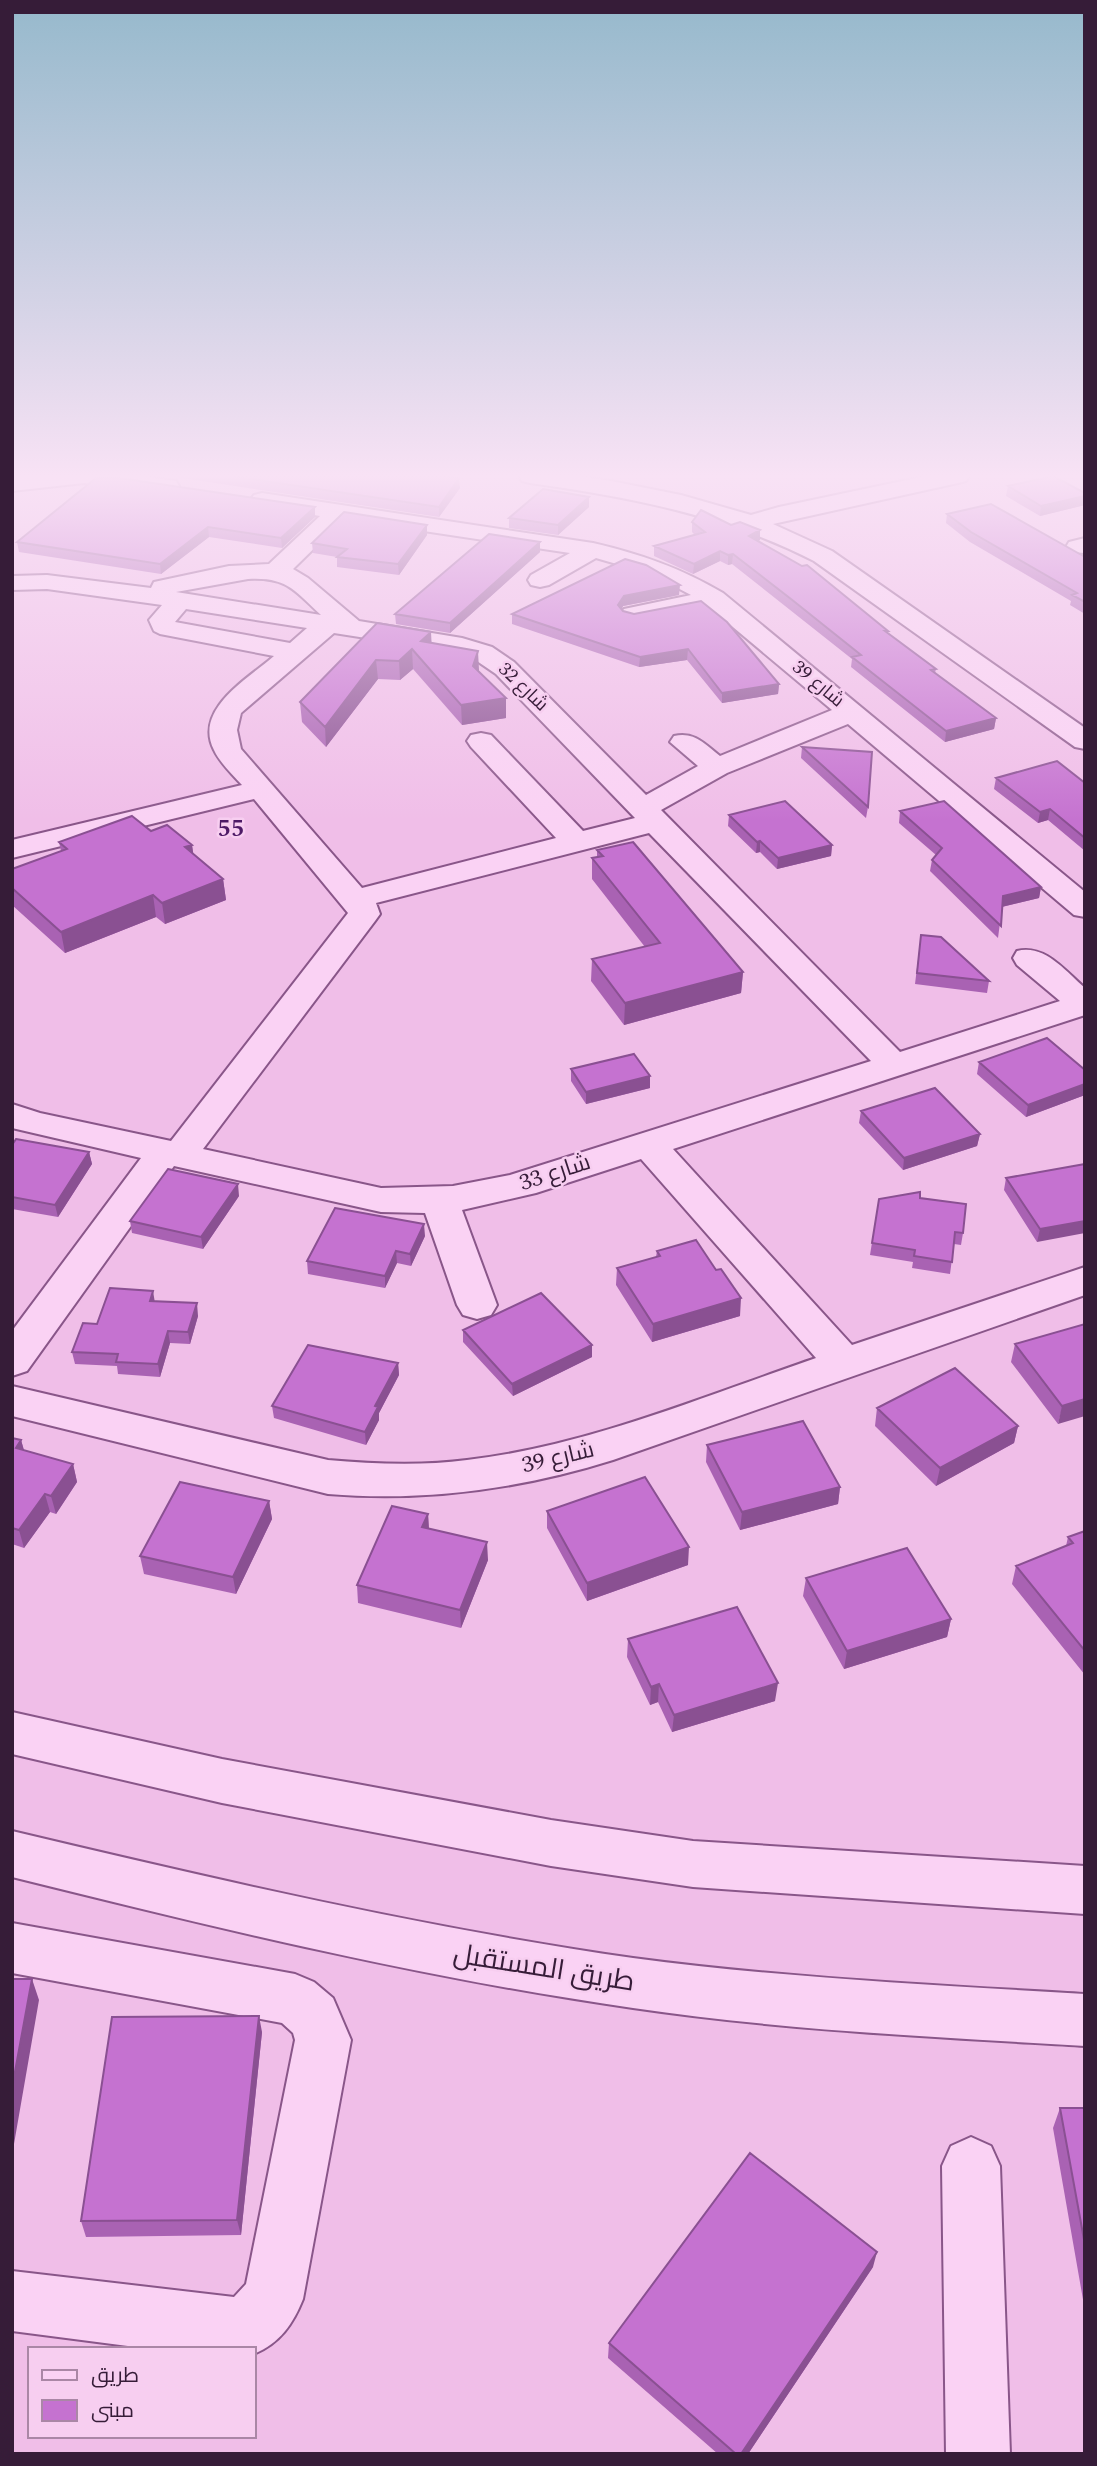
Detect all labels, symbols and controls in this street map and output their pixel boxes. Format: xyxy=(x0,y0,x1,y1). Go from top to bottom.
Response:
street label: شارع 39 xyxy=(785,653,851,715)
street label: شارع 32 xyxy=(491,656,555,718)
district label: 55 xyxy=(218,811,244,847)
street label: شارع 33 xyxy=(515,1145,595,1201)
street label: شارع 39 xyxy=(518,1433,598,1483)
street label: طريق المستقبل xyxy=(450,1932,638,2004)
legend xyxy=(28,2347,256,2438)
text: طريق xyxy=(91,2360,139,2392)
text: مبنى xyxy=(91,2395,134,2427)

